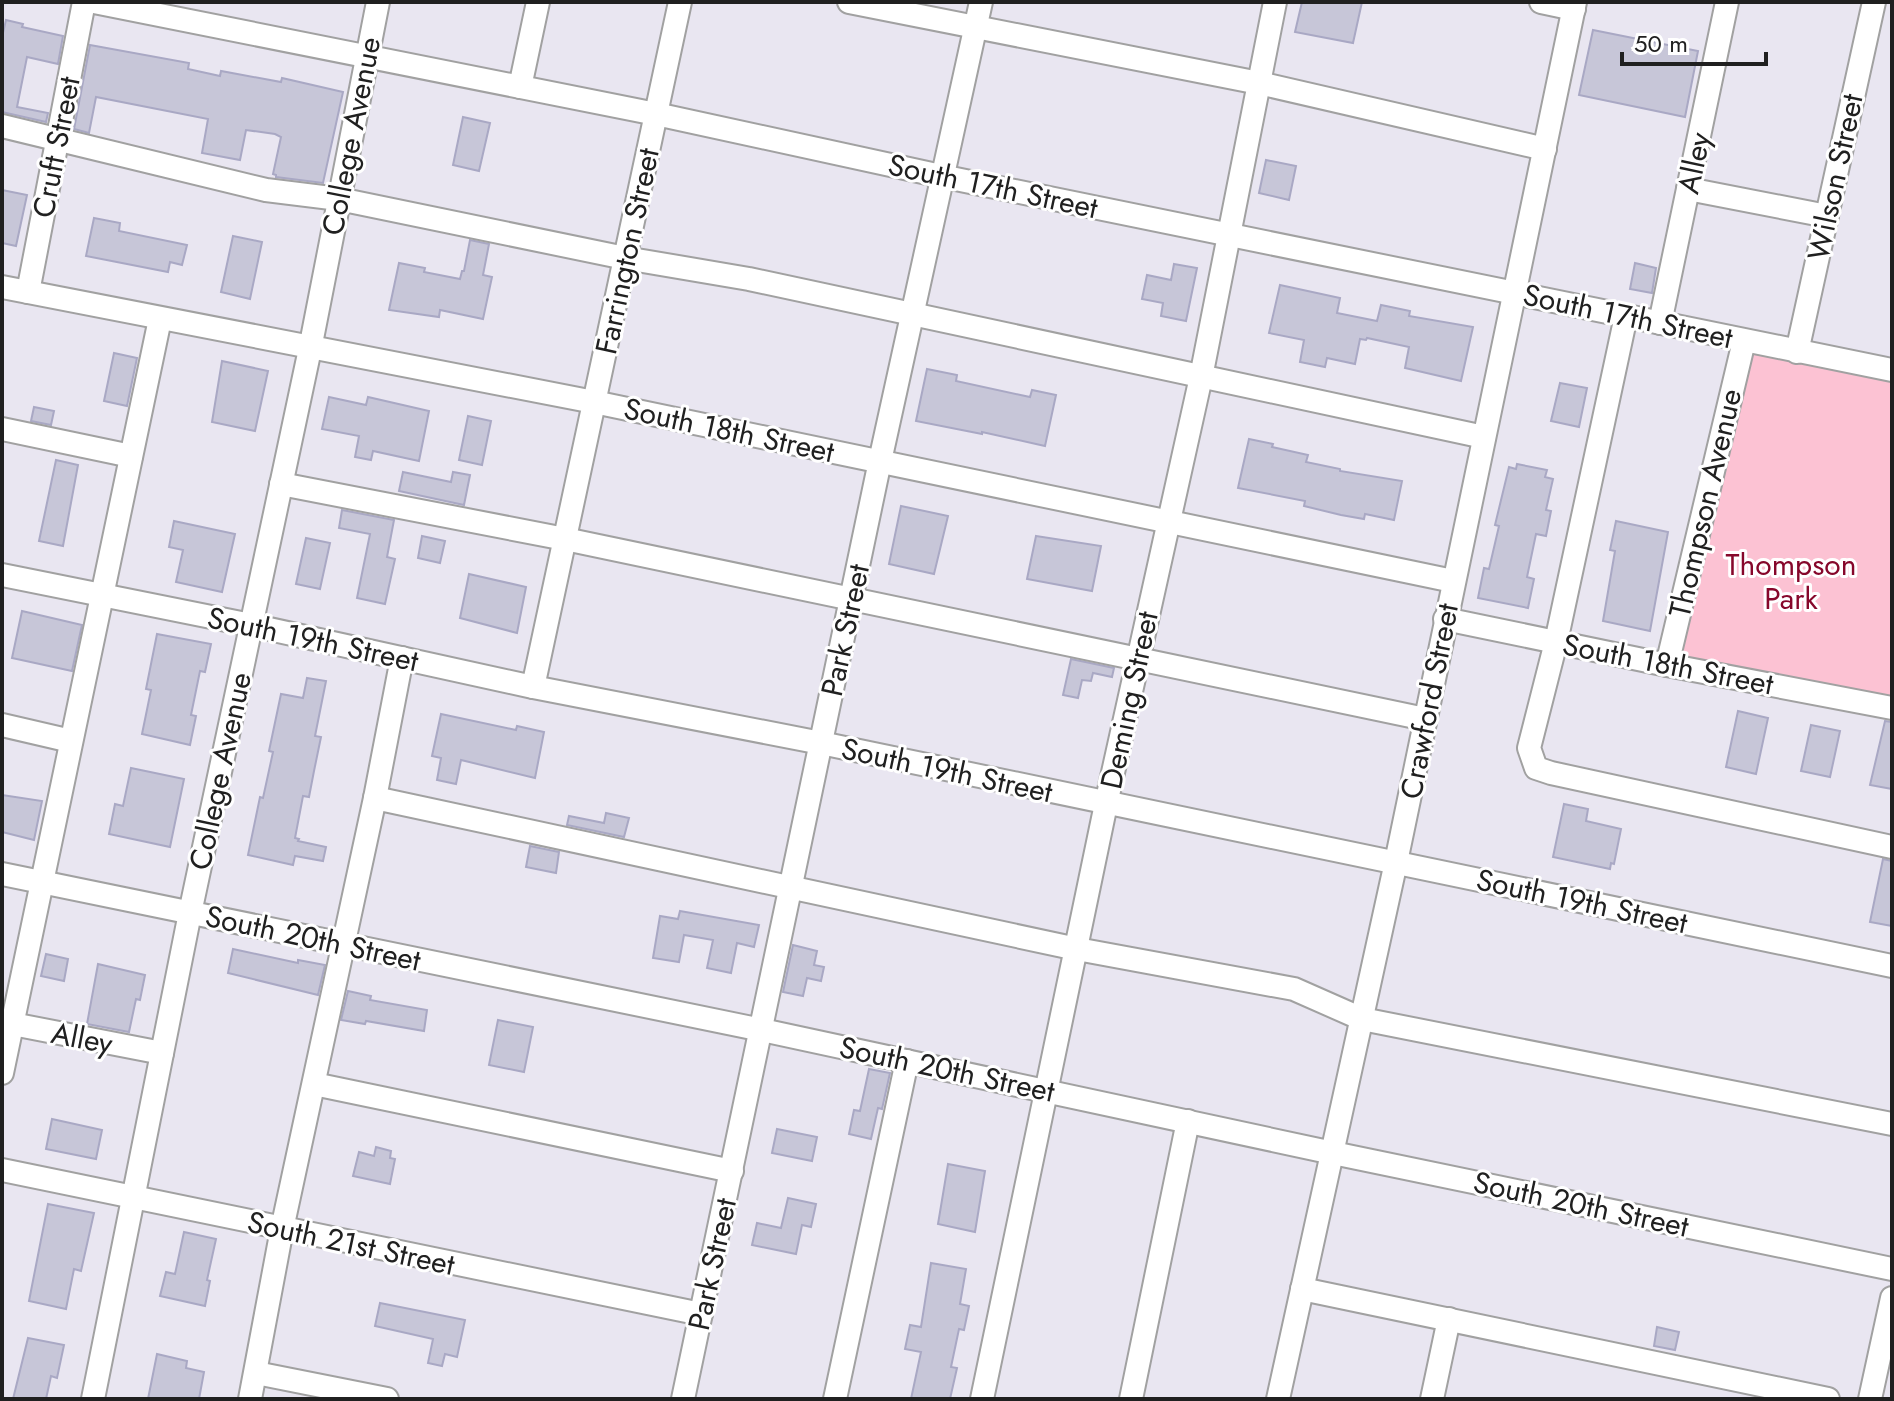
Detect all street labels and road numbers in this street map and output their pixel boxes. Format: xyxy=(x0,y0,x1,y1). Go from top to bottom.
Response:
street label: College Avenue xyxy=(311,33,391,239)
street label: Cruft Street xyxy=(21,72,91,221)
street label: Wilson Street xyxy=(1796,89,1874,264)
street label: Alley xyxy=(1667,128,1722,198)
street label: Farrington Street xyxy=(584,143,670,358)
street label: South 17th Street xyxy=(884,143,1103,229)
street label: South 17th Street xyxy=(1519,273,1738,359)
street label: Thompson Avenue xyxy=(1658,385,1752,621)
street label: South 18th Street xyxy=(620,387,839,473)
street label: Park Street xyxy=(810,559,880,700)
street label: South 19th Street xyxy=(203,596,423,683)
street label: Crawford Street xyxy=(1389,599,1469,803)
street label: Deming Street xyxy=(1089,606,1169,793)
street label: South 18th Street xyxy=(1559,622,1778,706)
street label: College Avenue xyxy=(178,668,262,874)
street label: South 19th Street xyxy=(837,727,1057,814)
street label: South 19th Street xyxy=(1472,858,1692,945)
street label: South 20th Street xyxy=(201,894,425,982)
street label: Alley xyxy=(48,1011,117,1065)
street label: South 20th Street xyxy=(835,1025,1059,1113)
street label: South 20th Street xyxy=(1469,1160,1693,1248)
street label: Park Street xyxy=(677,1193,747,1334)
street label: South 21st Street xyxy=(243,1200,459,1286)

